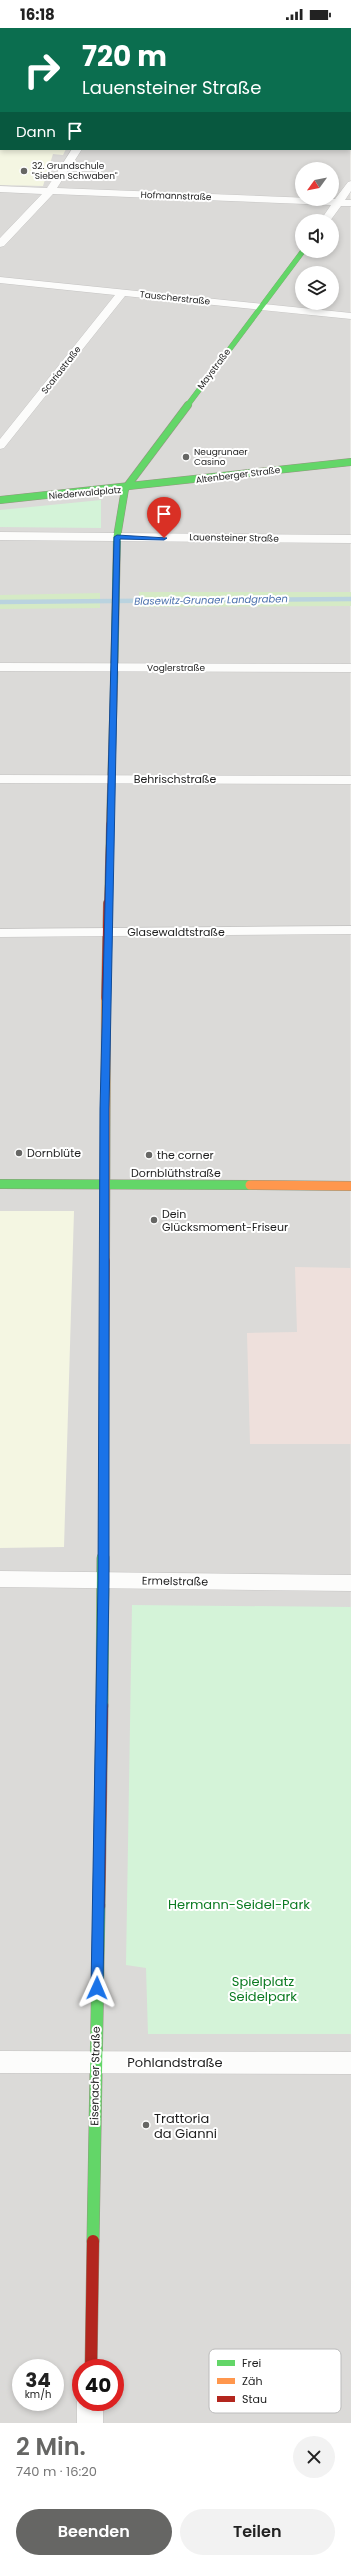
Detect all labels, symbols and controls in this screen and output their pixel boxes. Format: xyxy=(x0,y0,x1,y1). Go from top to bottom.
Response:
text: 16:18 xyxy=(20,4,55,25)
text: 720 m xyxy=(82,37,167,76)
icon: right xyxy=(16,44,68,96)
text: Lauensteiner Straße xyxy=(82,75,261,100)
icon: arrive xyxy=(64,120,86,142)
text: Dann xyxy=(16,121,56,142)
place label: 32. Grundschule "Sieben Schwaben" xyxy=(32,160,118,182)
north arrow xyxy=(295,162,339,206)
map controls xyxy=(295,162,339,310)
marker: 32. Grundschule "Sieben Schwaben" xyxy=(19,166,29,176)
street label: Hofmannstraße xyxy=(140,189,212,203)
button: sound xyxy=(295,214,339,258)
button: layers xyxy=(295,266,339,310)
street label: Tauscherstraße xyxy=(139,288,211,308)
street label: Scariastraße xyxy=(39,343,84,396)
street label: Maystraße xyxy=(195,346,233,392)
place label: Neugrunaer Casino xyxy=(194,446,248,468)
marker: Neugrunaer Casino xyxy=(181,452,191,462)
street label: Altenberger Straße xyxy=(195,464,281,486)
street label: Niederwaldplatz xyxy=(48,484,122,502)
pin xyxy=(147,497,181,538)
icon: arrive xyxy=(153,503,175,525)
street label: Lauensteiner Straße xyxy=(189,531,279,545)
water label: Blasewitz‐Grunaer Landgraben xyxy=(134,591,288,609)
street label: Voglerstraße xyxy=(147,662,206,674)
street label: Behrischstraße xyxy=(134,771,216,787)
street label: Glasewaldtstraße xyxy=(127,924,225,940)
place label: Dornblüte xyxy=(27,1145,81,1161)
place label: the corner xyxy=(157,1147,214,1163)
marker: Dornblüte xyxy=(14,1148,24,1158)
marker: the corner xyxy=(144,1150,154,1160)
street label: Dornblüthstraße xyxy=(131,1165,221,1181)
place label: Dein Glücksmoment-Friseur xyxy=(162,1206,288,1235)
marker: Dein Glücksmoment-Friseur xyxy=(149,1215,159,1225)
street label: Ermelstraße xyxy=(142,1572,208,1590)
park label: Hermann-Seidel-Park xyxy=(168,1895,310,1914)
position arrow xyxy=(76,1967,118,2009)
park label: Spielplatz Seidelpark xyxy=(229,1972,297,2006)
street label: Eisenacher Straße xyxy=(86,2026,104,2126)
street label: Pohlandstraße xyxy=(127,2053,223,2072)
place label: Trattoria da Gianni xyxy=(154,2109,217,2143)
marker: Trattoria da Gianni xyxy=(141,2120,151,2130)
legend xyxy=(209,2349,341,2413)
text: Frei xyxy=(242,2355,261,2371)
speed limit sign: 40 xyxy=(72,2359,124,2411)
text: 34 xyxy=(25,2366,51,2394)
text: Zäh xyxy=(242,2373,262,2389)
text: km/h xyxy=(25,2387,51,2402)
text: Stau xyxy=(242,2391,267,2407)
text: 2 Min. xyxy=(16,2430,86,2463)
button: close xyxy=(293,2436,335,2478)
text: 740 m · 16:20 xyxy=(16,2462,97,2481)
button: Beenden xyxy=(16,2509,172,2555)
button: Teilen xyxy=(180,2509,335,2555)

